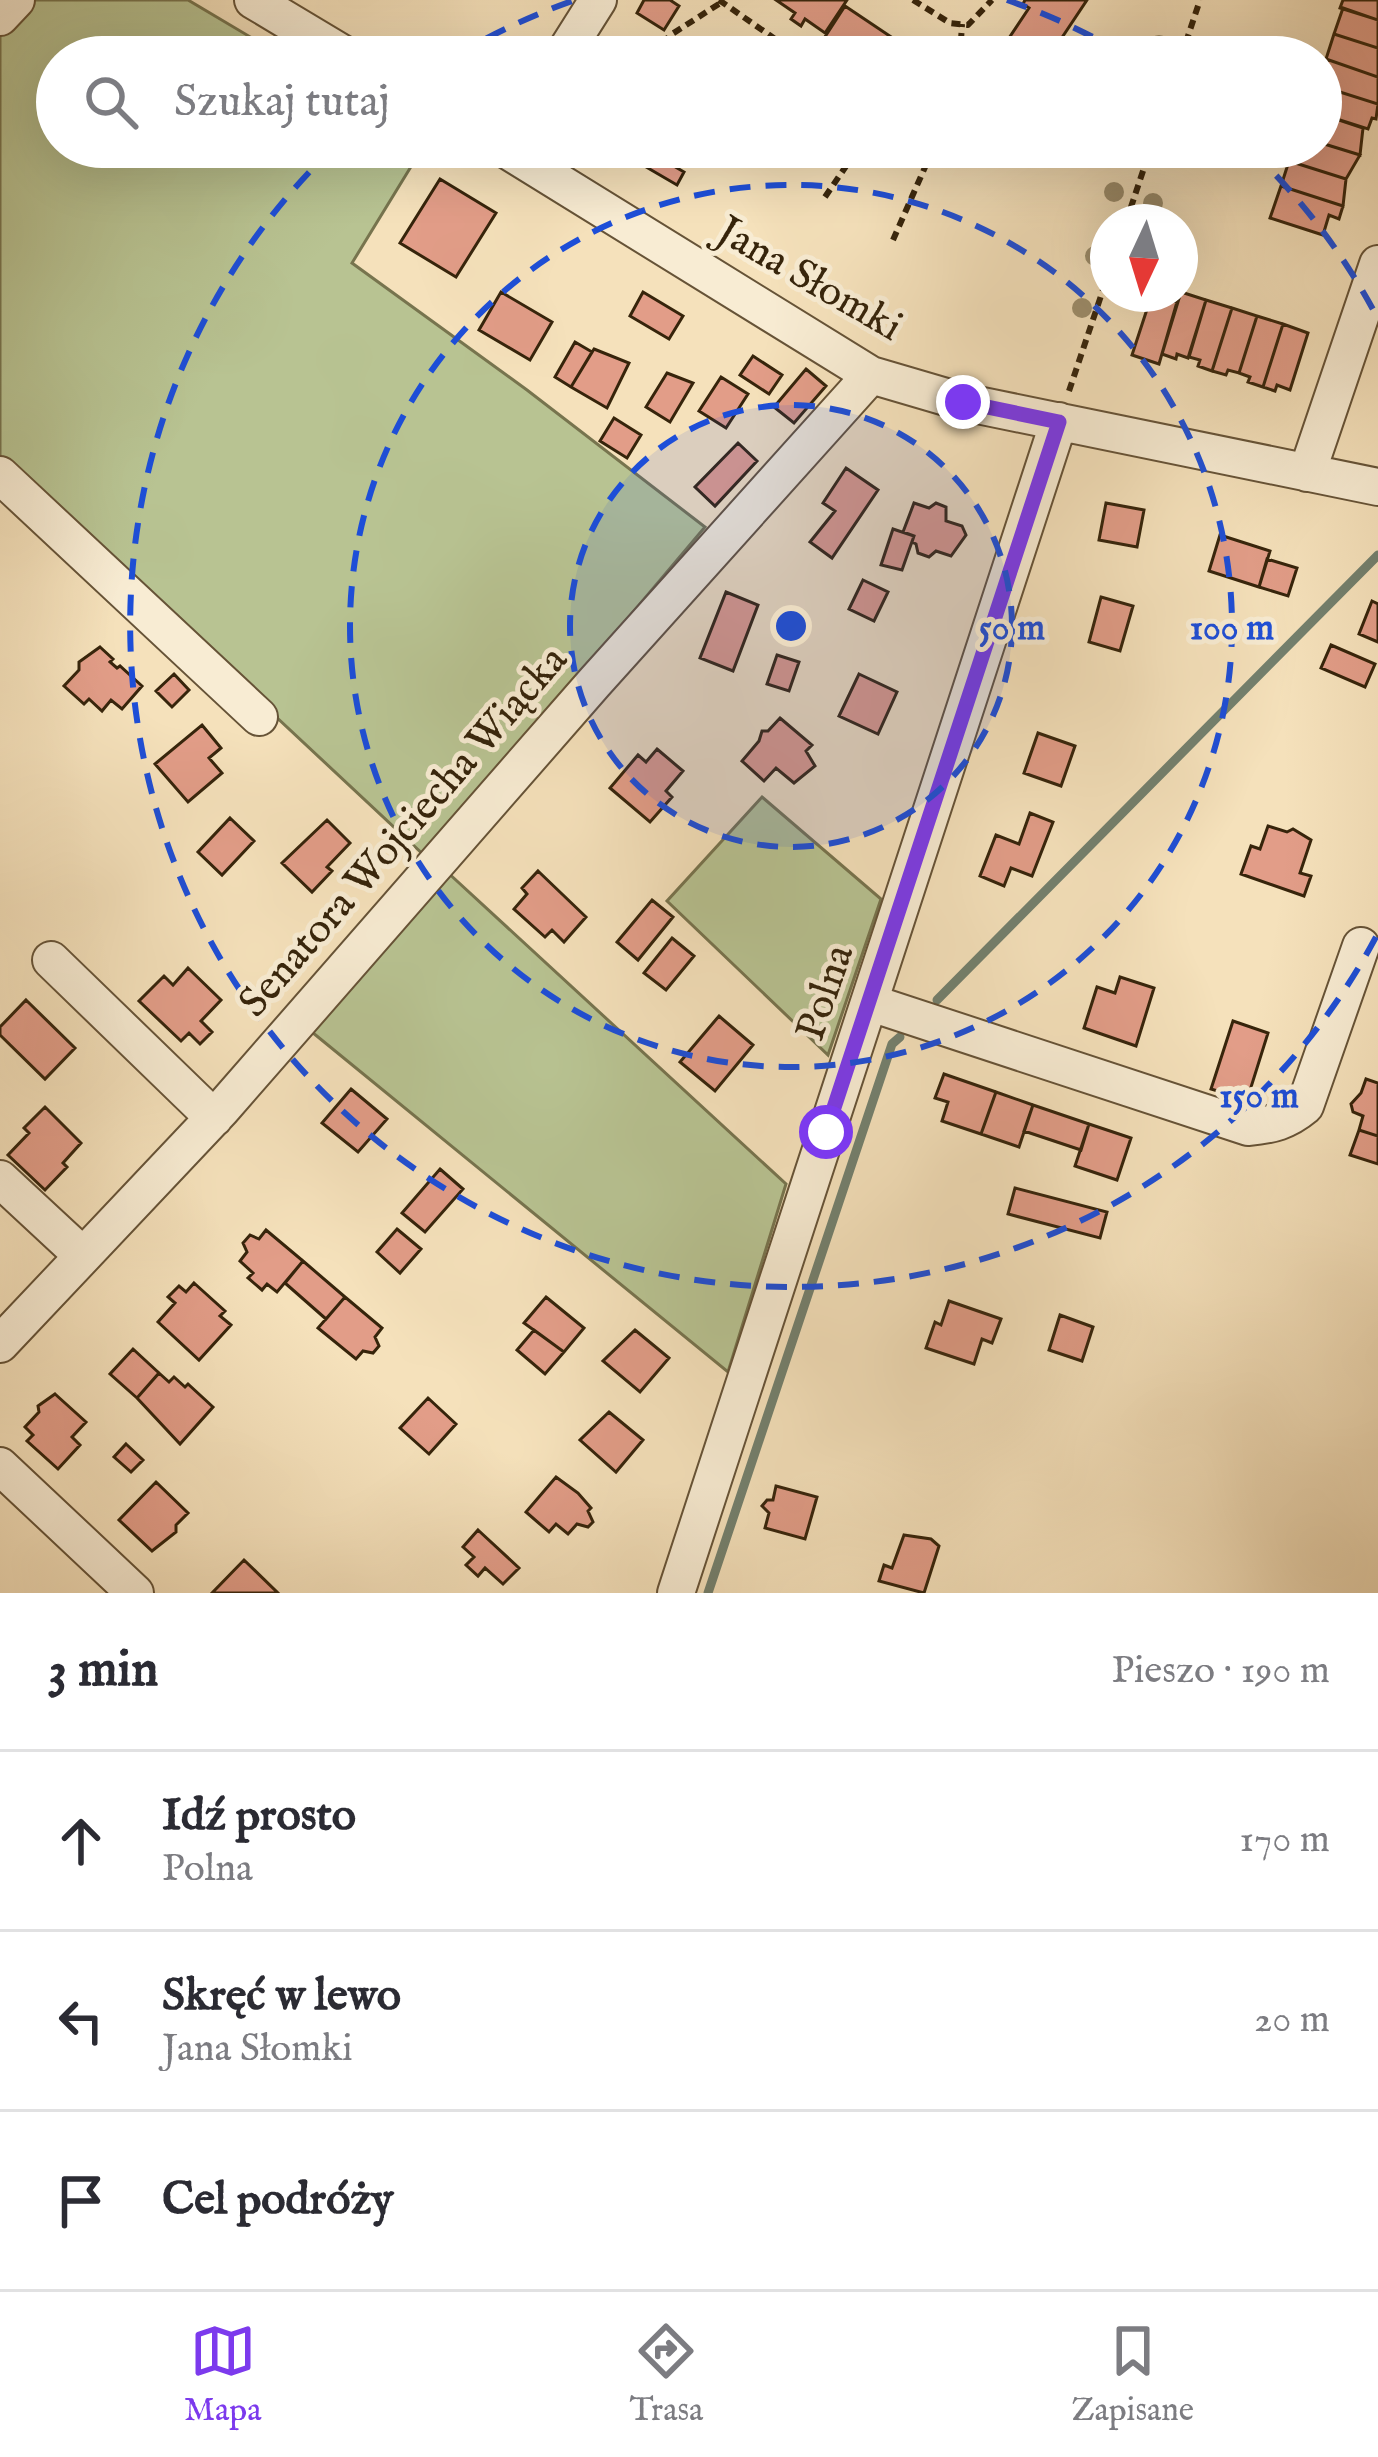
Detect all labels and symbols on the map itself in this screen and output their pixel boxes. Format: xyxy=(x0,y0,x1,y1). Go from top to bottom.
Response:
street label: Jana Słomki xyxy=(703,204,911,354)
north arrow xyxy=(1090,204,1198,312)
route end xyxy=(936,375,990,429)
centre of rings xyxy=(770,605,812,647)
text: 50 m xyxy=(979,606,1045,652)
text: 100 m xyxy=(1190,606,1274,652)
street label: Senatora Wojciecha Wiącka xyxy=(228,635,580,1029)
street label: Polna xyxy=(785,937,867,1048)
text: 150 m xyxy=(1219,1074,1299,1120)
route start xyxy=(799,1105,853,1159)

